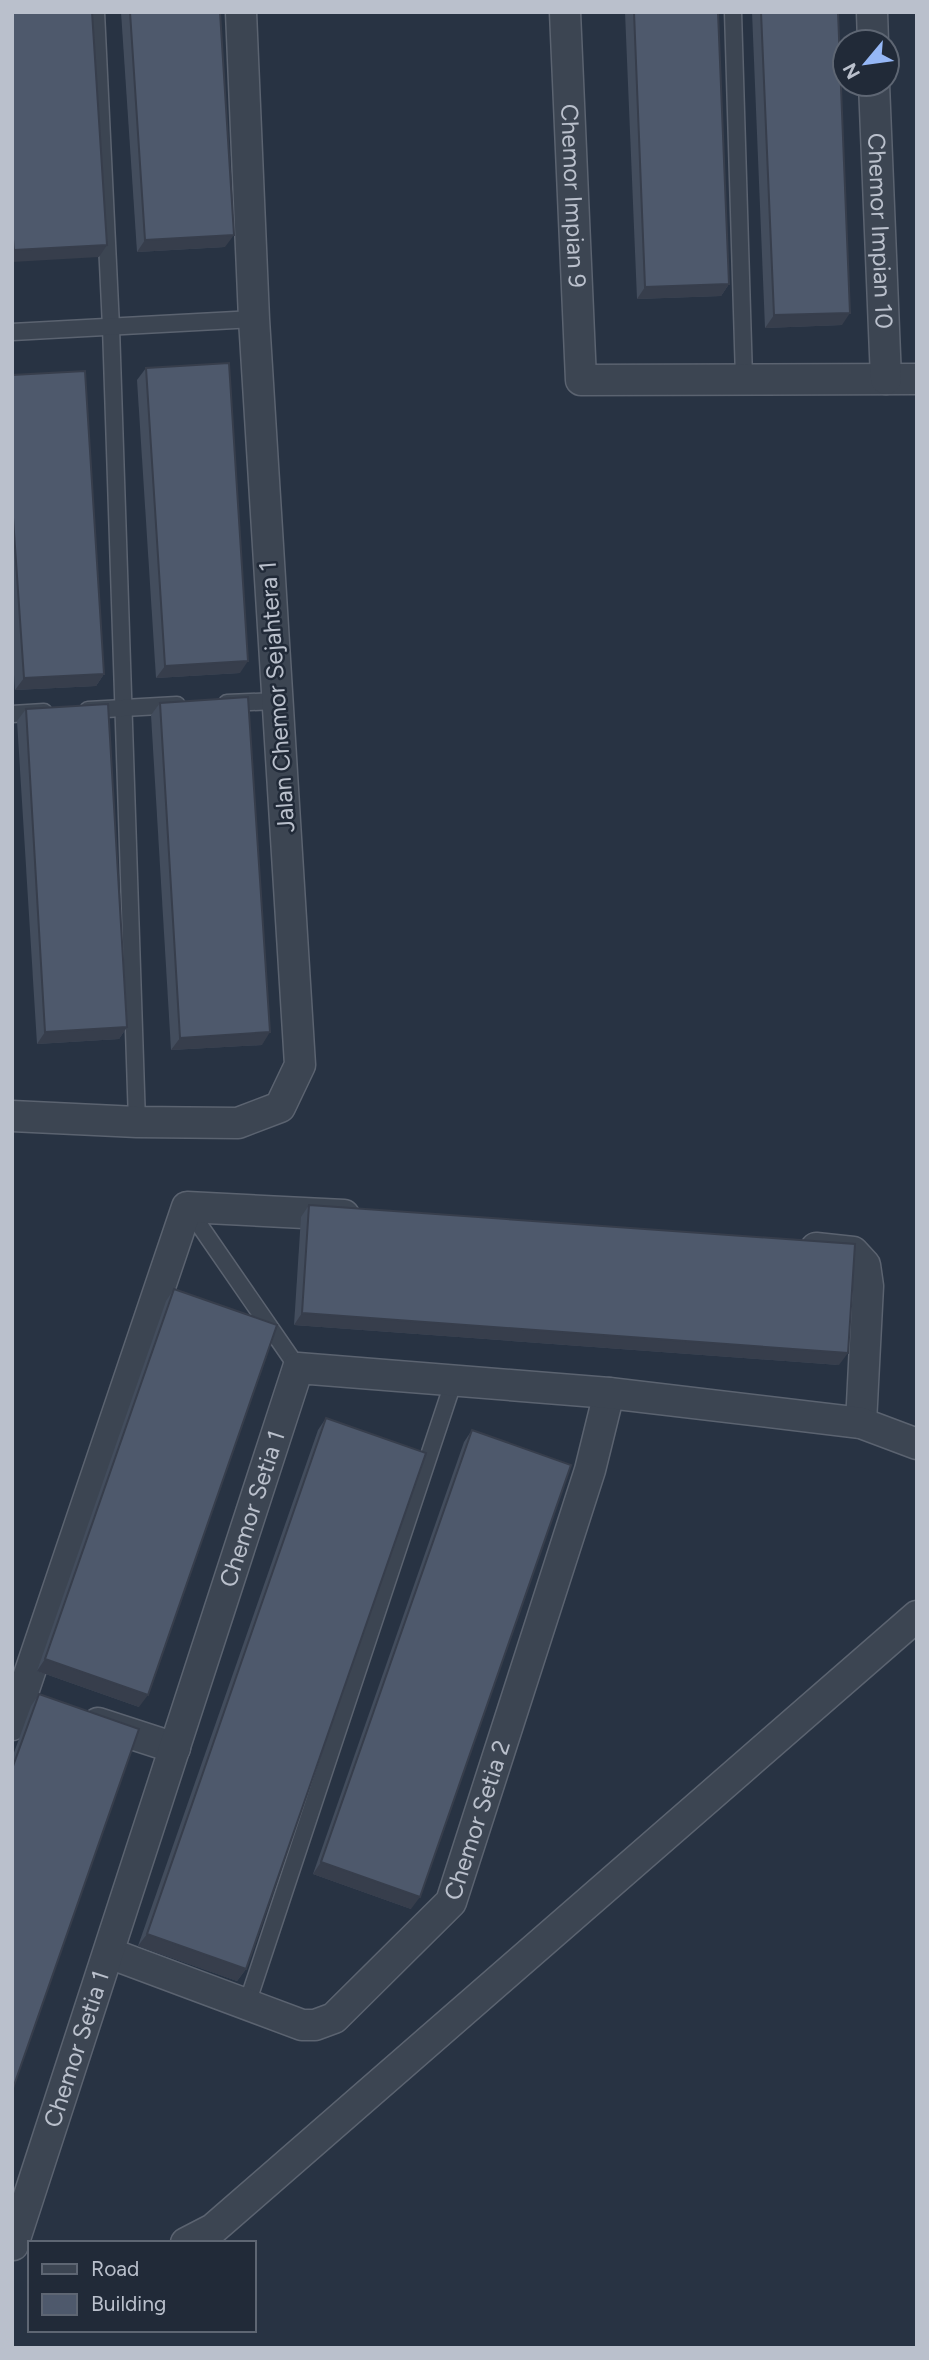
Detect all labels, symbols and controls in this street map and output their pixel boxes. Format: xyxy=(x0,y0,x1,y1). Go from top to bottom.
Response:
north arrow xyxy=(831,28,901,98)
text: N xyxy=(838,59,865,83)
street label: Chemor Impian 9 xyxy=(555,103,592,288)
street label: Chemor Impian 10 xyxy=(862,132,899,329)
street label: Jalan Chemor Sejahtera 1 xyxy=(253,560,300,834)
street label: Chemor Setia 1 xyxy=(213,1427,291,1591)
street label: Chemor Setia 2 xyxy=(438,1736,516,1904)
street label: Chemor Setia 1 xyxy=(37,1967,115,2131)
legend xyxy=(28,2241,256,2332)
text: Road xyxy=(91,2256,139,2281)
text: Building xyxy=(91,2291,166,2316)

